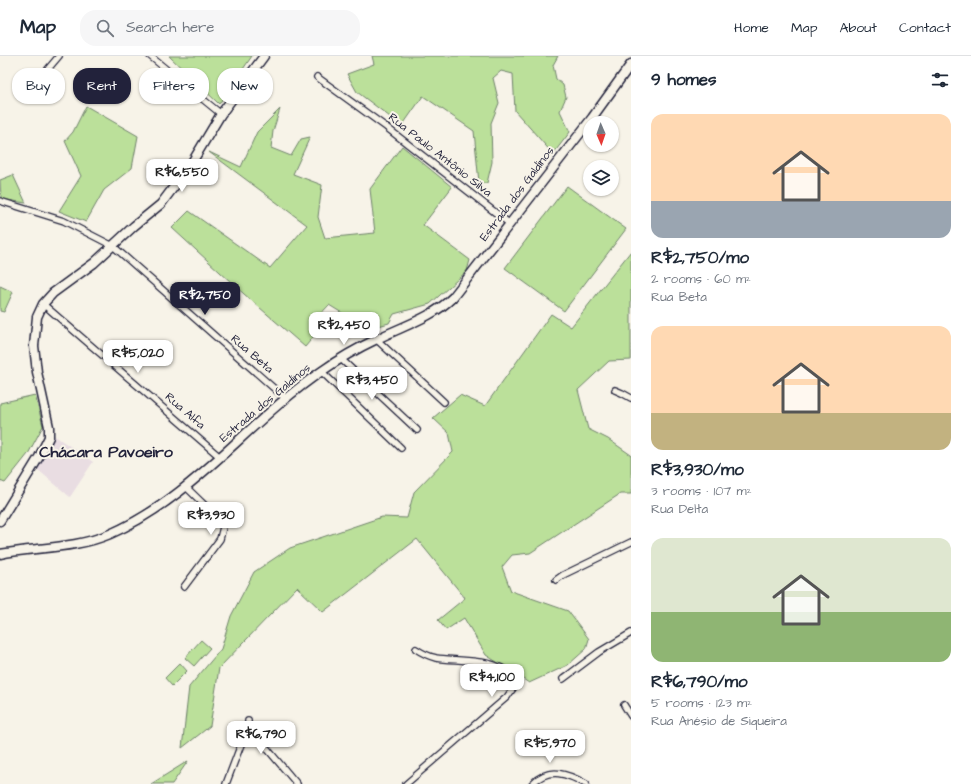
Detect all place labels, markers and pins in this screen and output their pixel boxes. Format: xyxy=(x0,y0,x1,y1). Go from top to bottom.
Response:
pin: R$6,550 xyxy=(145,159,219,193)
pin: R$2,750 xyxy=(168,282,242,316)
pin: R$2,450 xyxy=(307,312,381,346)
pin: R$5,020 xyxy=(101,340,175,374)
pin: R$3,450 xyxy=(335,367,409,401)
pin: R$3,930 xyxy=(174,502,248,536)
pin: R$4,100 xyxy=(455,664,529,698)
pin: R$6,790 xyxy=(224,721,298,755)
pin: R$5,970 xyxy=(513,730,587,764)

